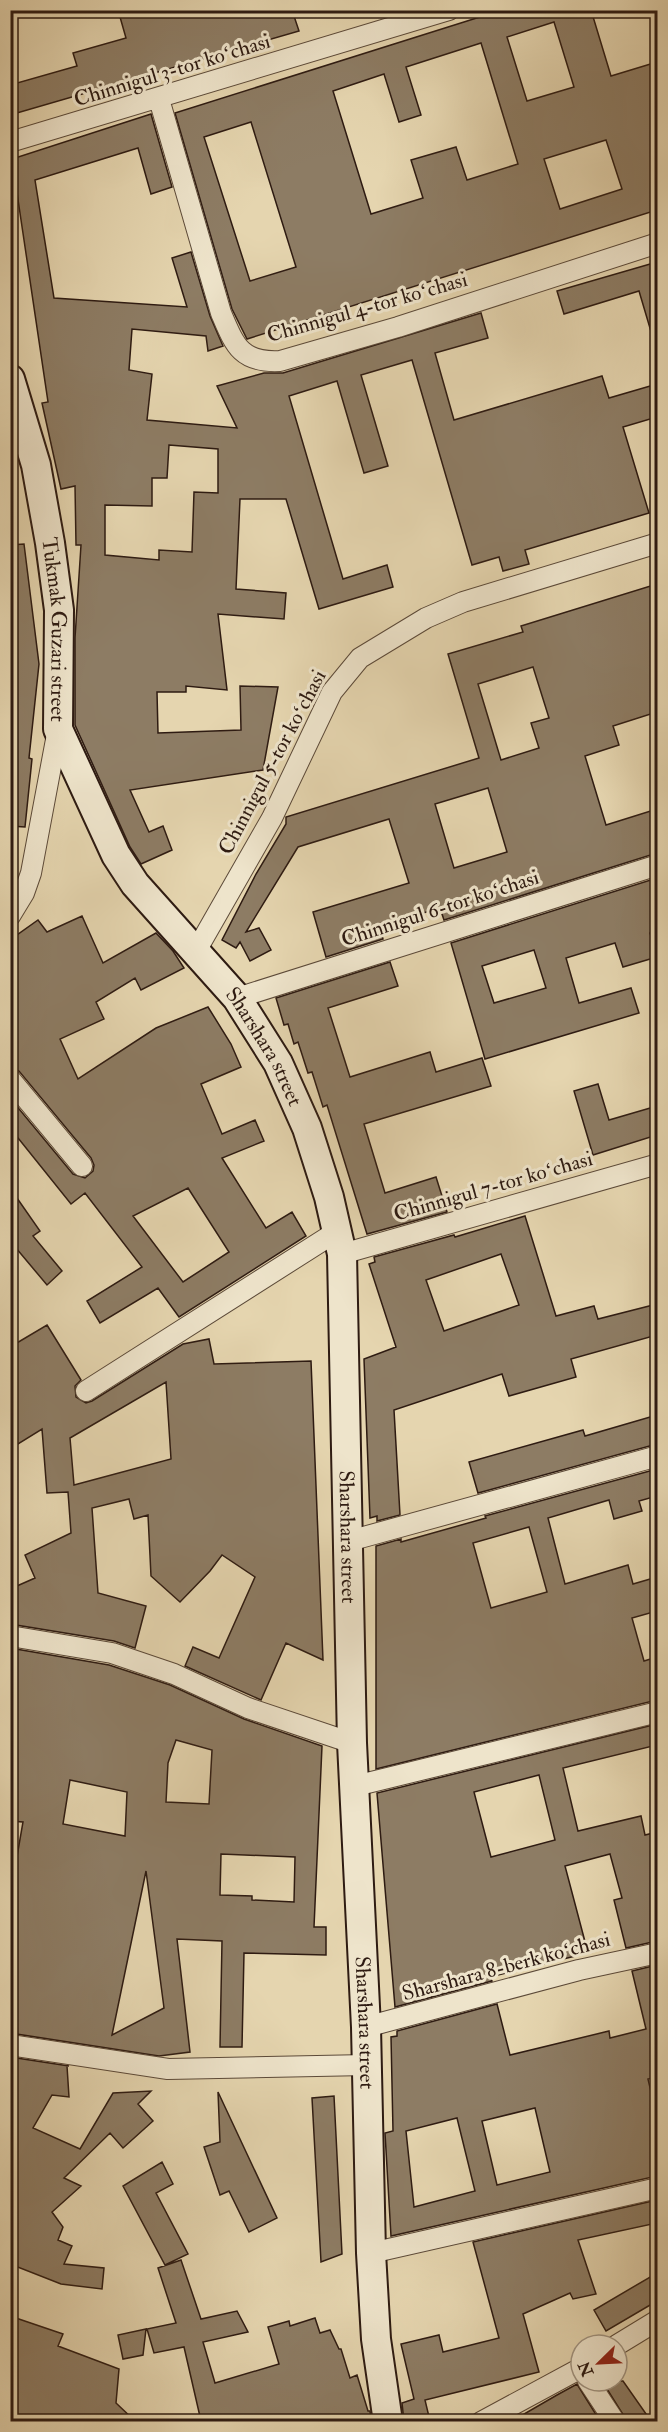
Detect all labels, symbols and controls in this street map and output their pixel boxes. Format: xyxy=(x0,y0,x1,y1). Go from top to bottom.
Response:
street label: Chinnigul 3-tor koʻchasi xyxy=(71,28,274,113)
street label: Chinnigul 4-tor koʻchasi xyxy=(264,266,471,349)
street label: Tukmak Guzari street xyxy=(35,536,72,722)
street label: Chinnigul 5-tor koʻchasi xyxy=(212,665,333,859)
street label: Chinnigul 6-tor koʻchasi xyxy=(338,864,543,953)
street label: Sharshara street xyxy=(220,981,309,1111)
street label: Chinnigul 7-tor koʻchasi xyxy=(391,1145,596,1228)
street label: Sharshara street xyxy=(332,1470,362,1604)
street label: Sharshara 8-berk koʻchasi xyxy=(399,1926,614,2007)
street label: Sharshara street xyxy=(349,1956,380,2090)
north arrow xyxy=(569,2333,629,2393)
text: N xyxy=(574,2357,599,2380)

